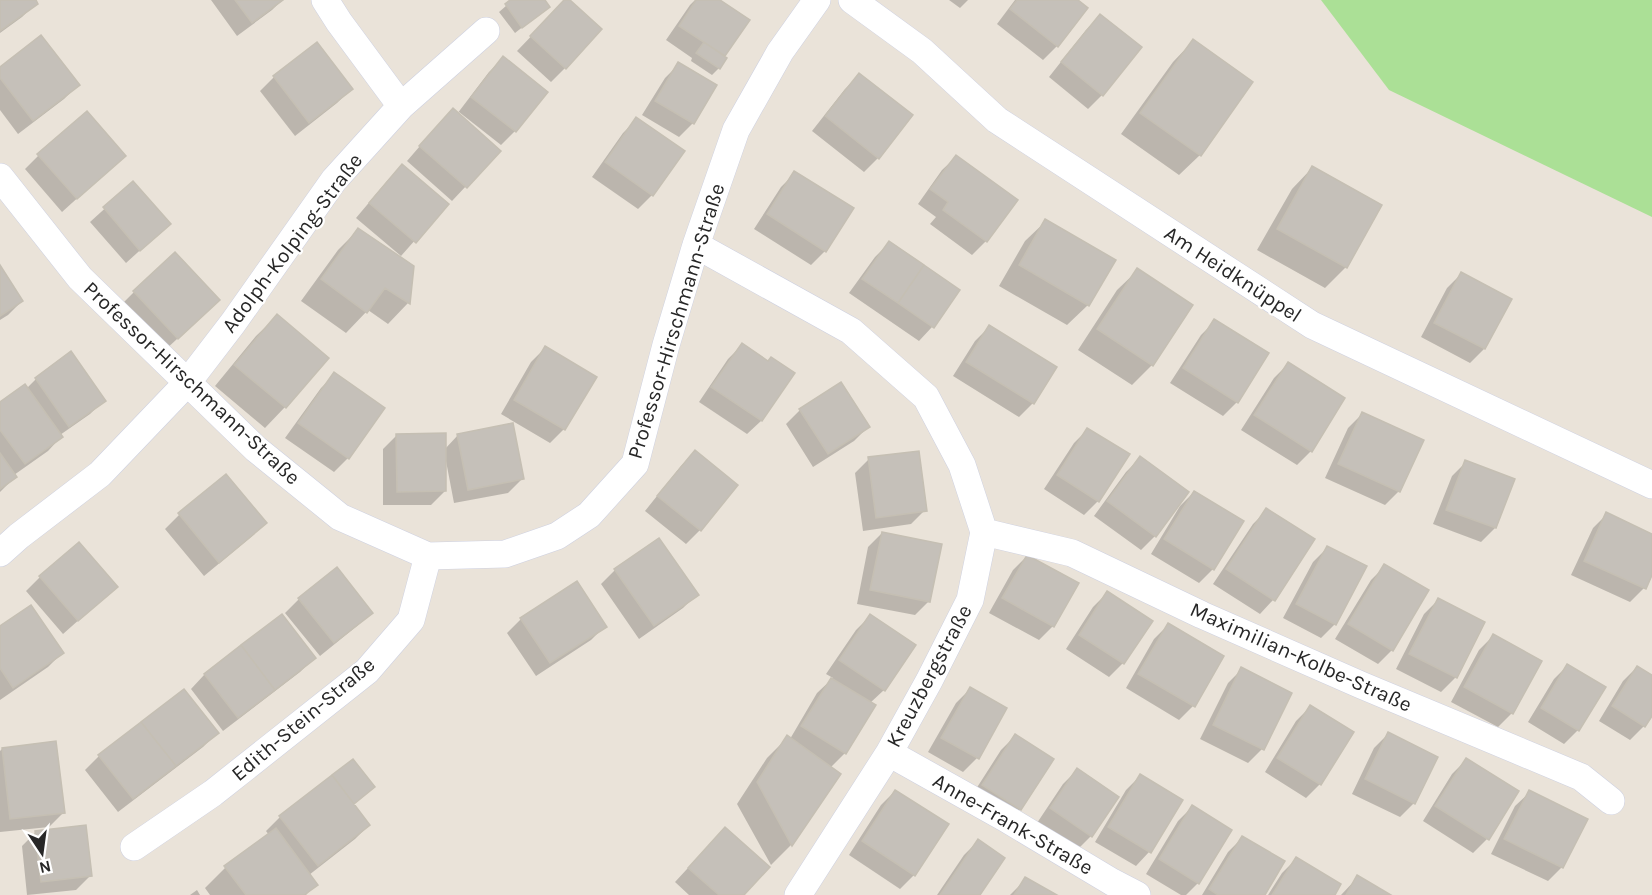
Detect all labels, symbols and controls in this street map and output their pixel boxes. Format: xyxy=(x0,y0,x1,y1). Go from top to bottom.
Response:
street label: Adolph-Kolping-Straße xyxy=(217,149,367,337)
street label: Professor-Hirschmann-Straße xyxy=(623,180,729,462)
street label: Am Heidknüppel xyxy=(1160,221,1306,327)
street label: Professor-Hirschmann-Straße xyxy=(79,276,305,490)
street label: Maximilian-Kolbe-Straße xyxy=(1186,597,1416,717)
street label: Kreuzbergstraße xyxy=(881,601,977,751)
street label: Edith-Stein-Straße xyxy=(227,652,379,786)
street label: Anne-Frank-Straße xyxy=(929,768,1097,880)
north arrow xyxy=(12,823,72,883)
text: N xyxy=(38,857,53,878)

